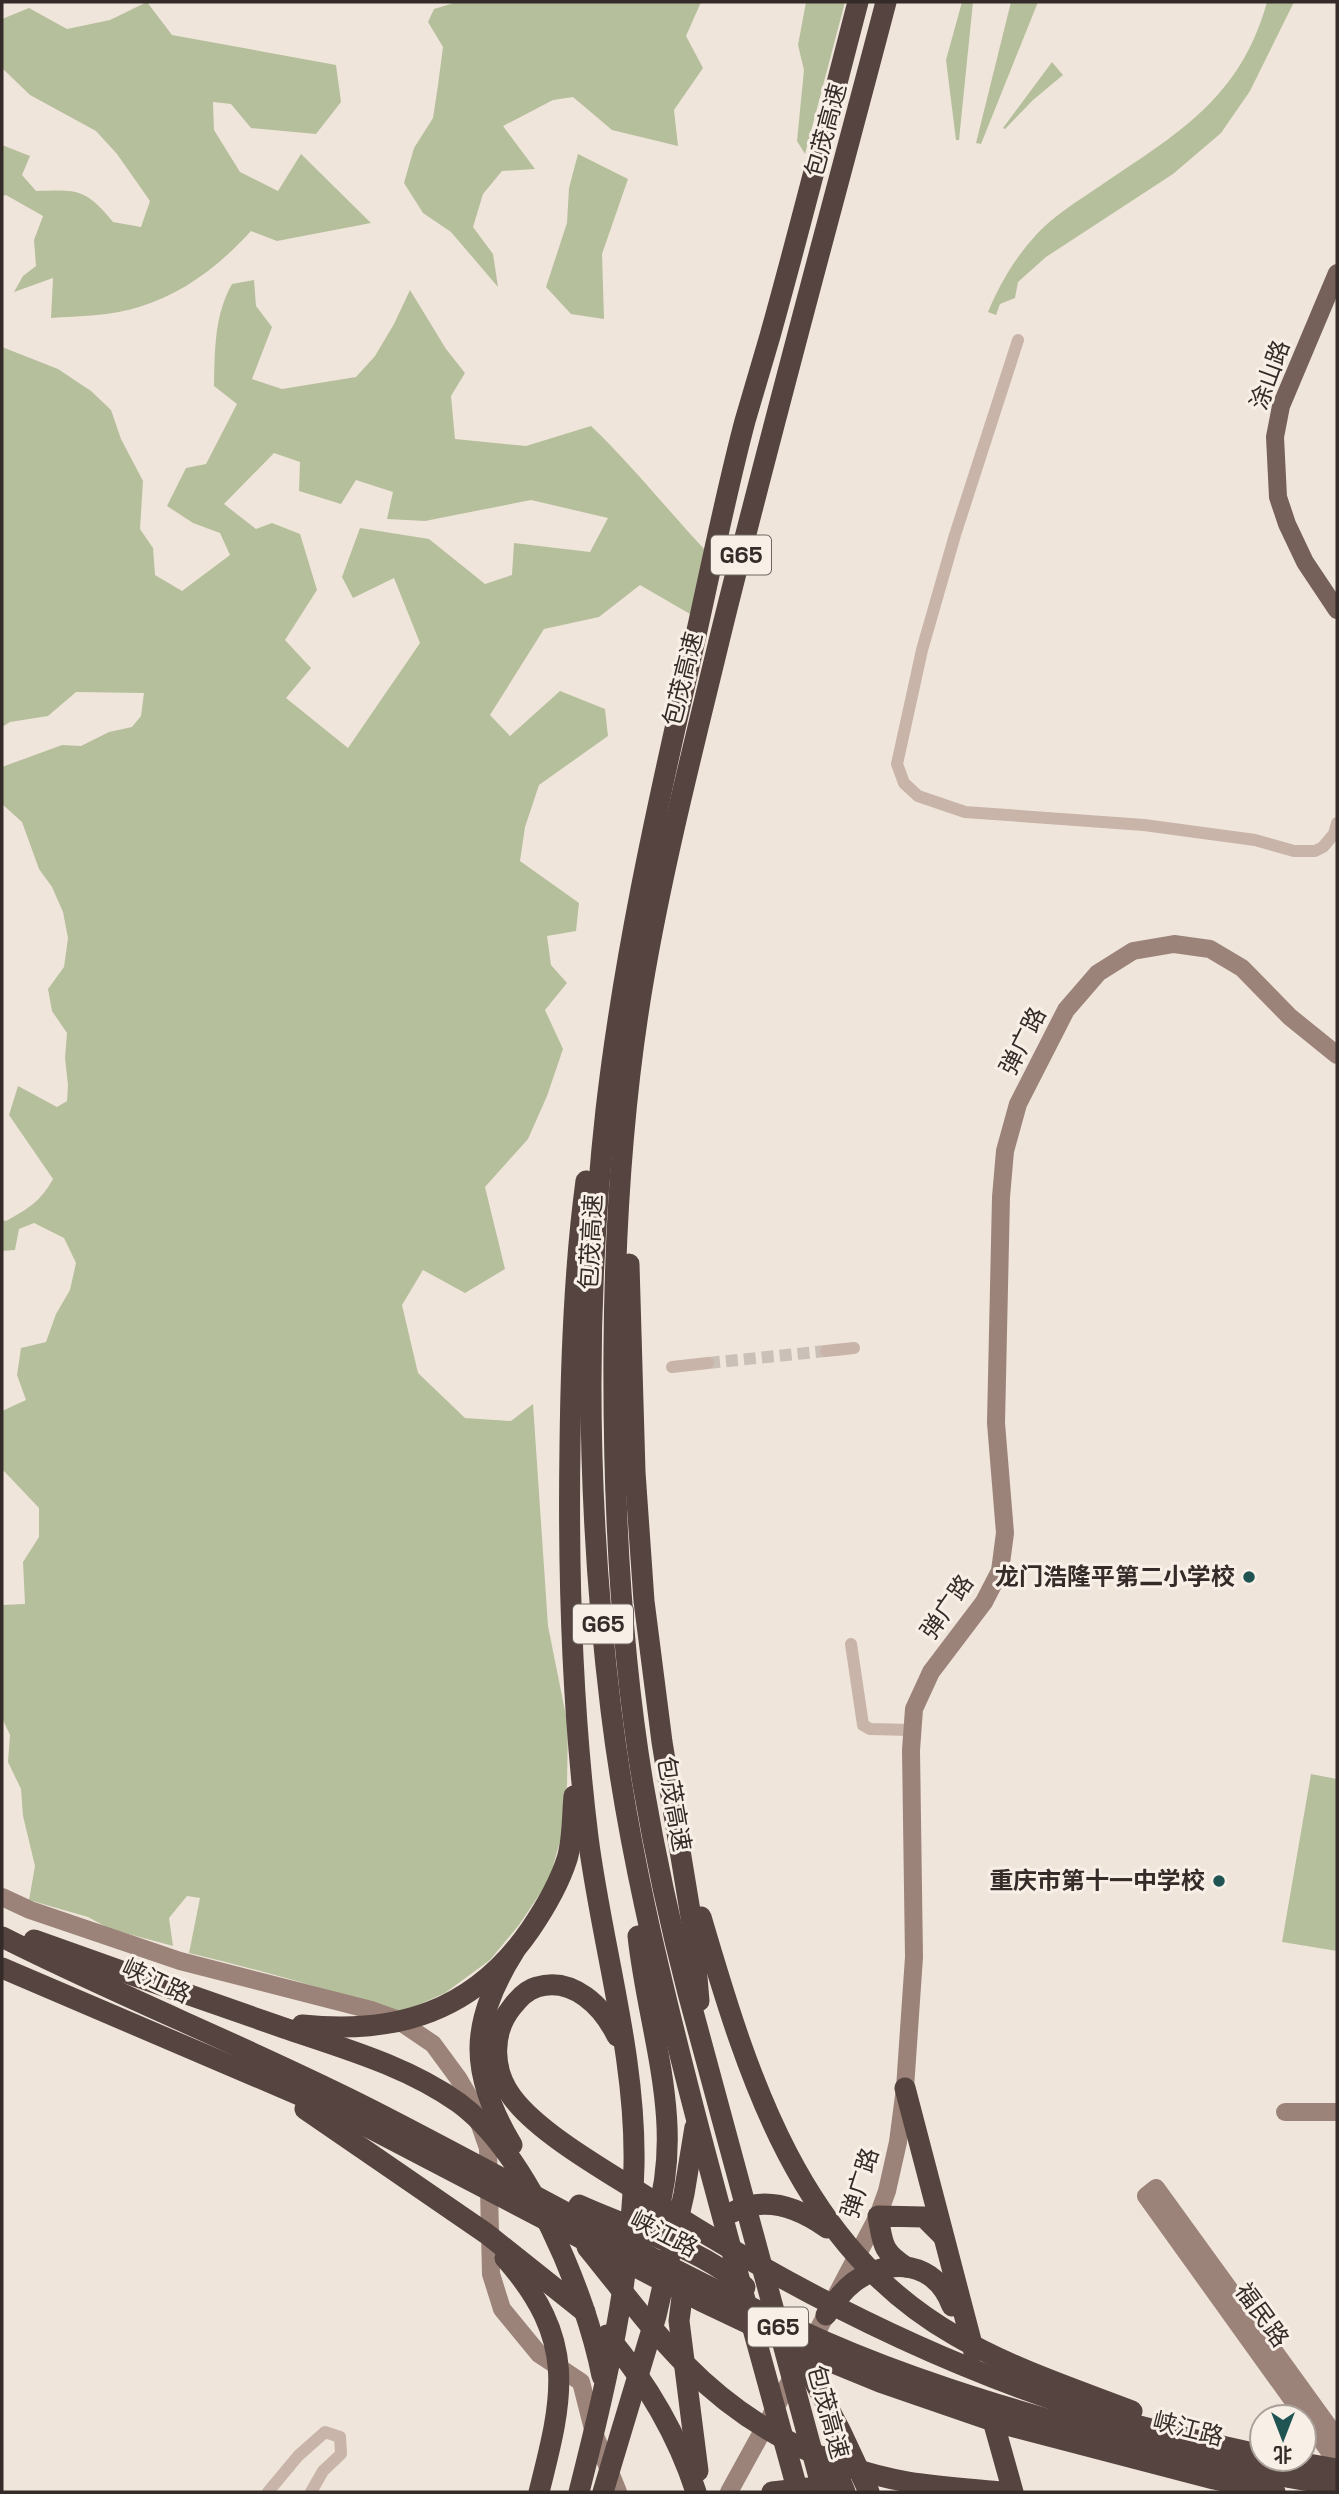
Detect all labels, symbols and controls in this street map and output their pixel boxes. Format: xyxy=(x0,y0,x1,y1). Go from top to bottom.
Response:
street label: 包茂高速 xyxy=(798,79,853,180)
street label: 涂山路 xyxy=(1243,336,1296,414)
road number: G65 xyxy=(711,536,771,575)
street label: 包茂高速 xyxy=(656,629,709,729)
street label: 弹广路 xyxy=(992,1002,1053,1080)
street label: 包茂高速 xyxy=(573,1193,608,1291)
place label: 龙门浩隆平第二小学校 xyxy=(995,1561,1235,1592)
street label: 弹广路 xyxy=(913,1568,980,1645)
marker: 龙门浩隆平第二小学校 xyxy=(1241,1569,1257,1585)
road number: G65 xyxy=(573,1604,633,1644)
street label: 包茂高速 xyxy=(651,1754,698,1854)
place label: 重庆市第十一中学校 xyxy=(989,1865,1205,1896)
marker: 重庆市第十一中学校 xyxy=(1211,1873,1227,1889)
street label: 峡江路 xyxy=(117,1951,195,2010)
street label: 弹广路 xyxy=(834,2144,885,2222)
street label: 峡江路 xyxy=(625,2203,703,2264)
street label: 福民路 xyxy=(1229,2276,1296,2353)
road number: G65 xyxy=(748,2308,808,2346)
street label: 包茂高速 xyxy=(801,2361,856,2462)
north arrow xyxy=(1248,2403,1318,2473)
street label: 峡江路 xyxy=(1149,2405,1227,2452)
text: 北 xyxy=(1273,2442,1293,2467)

